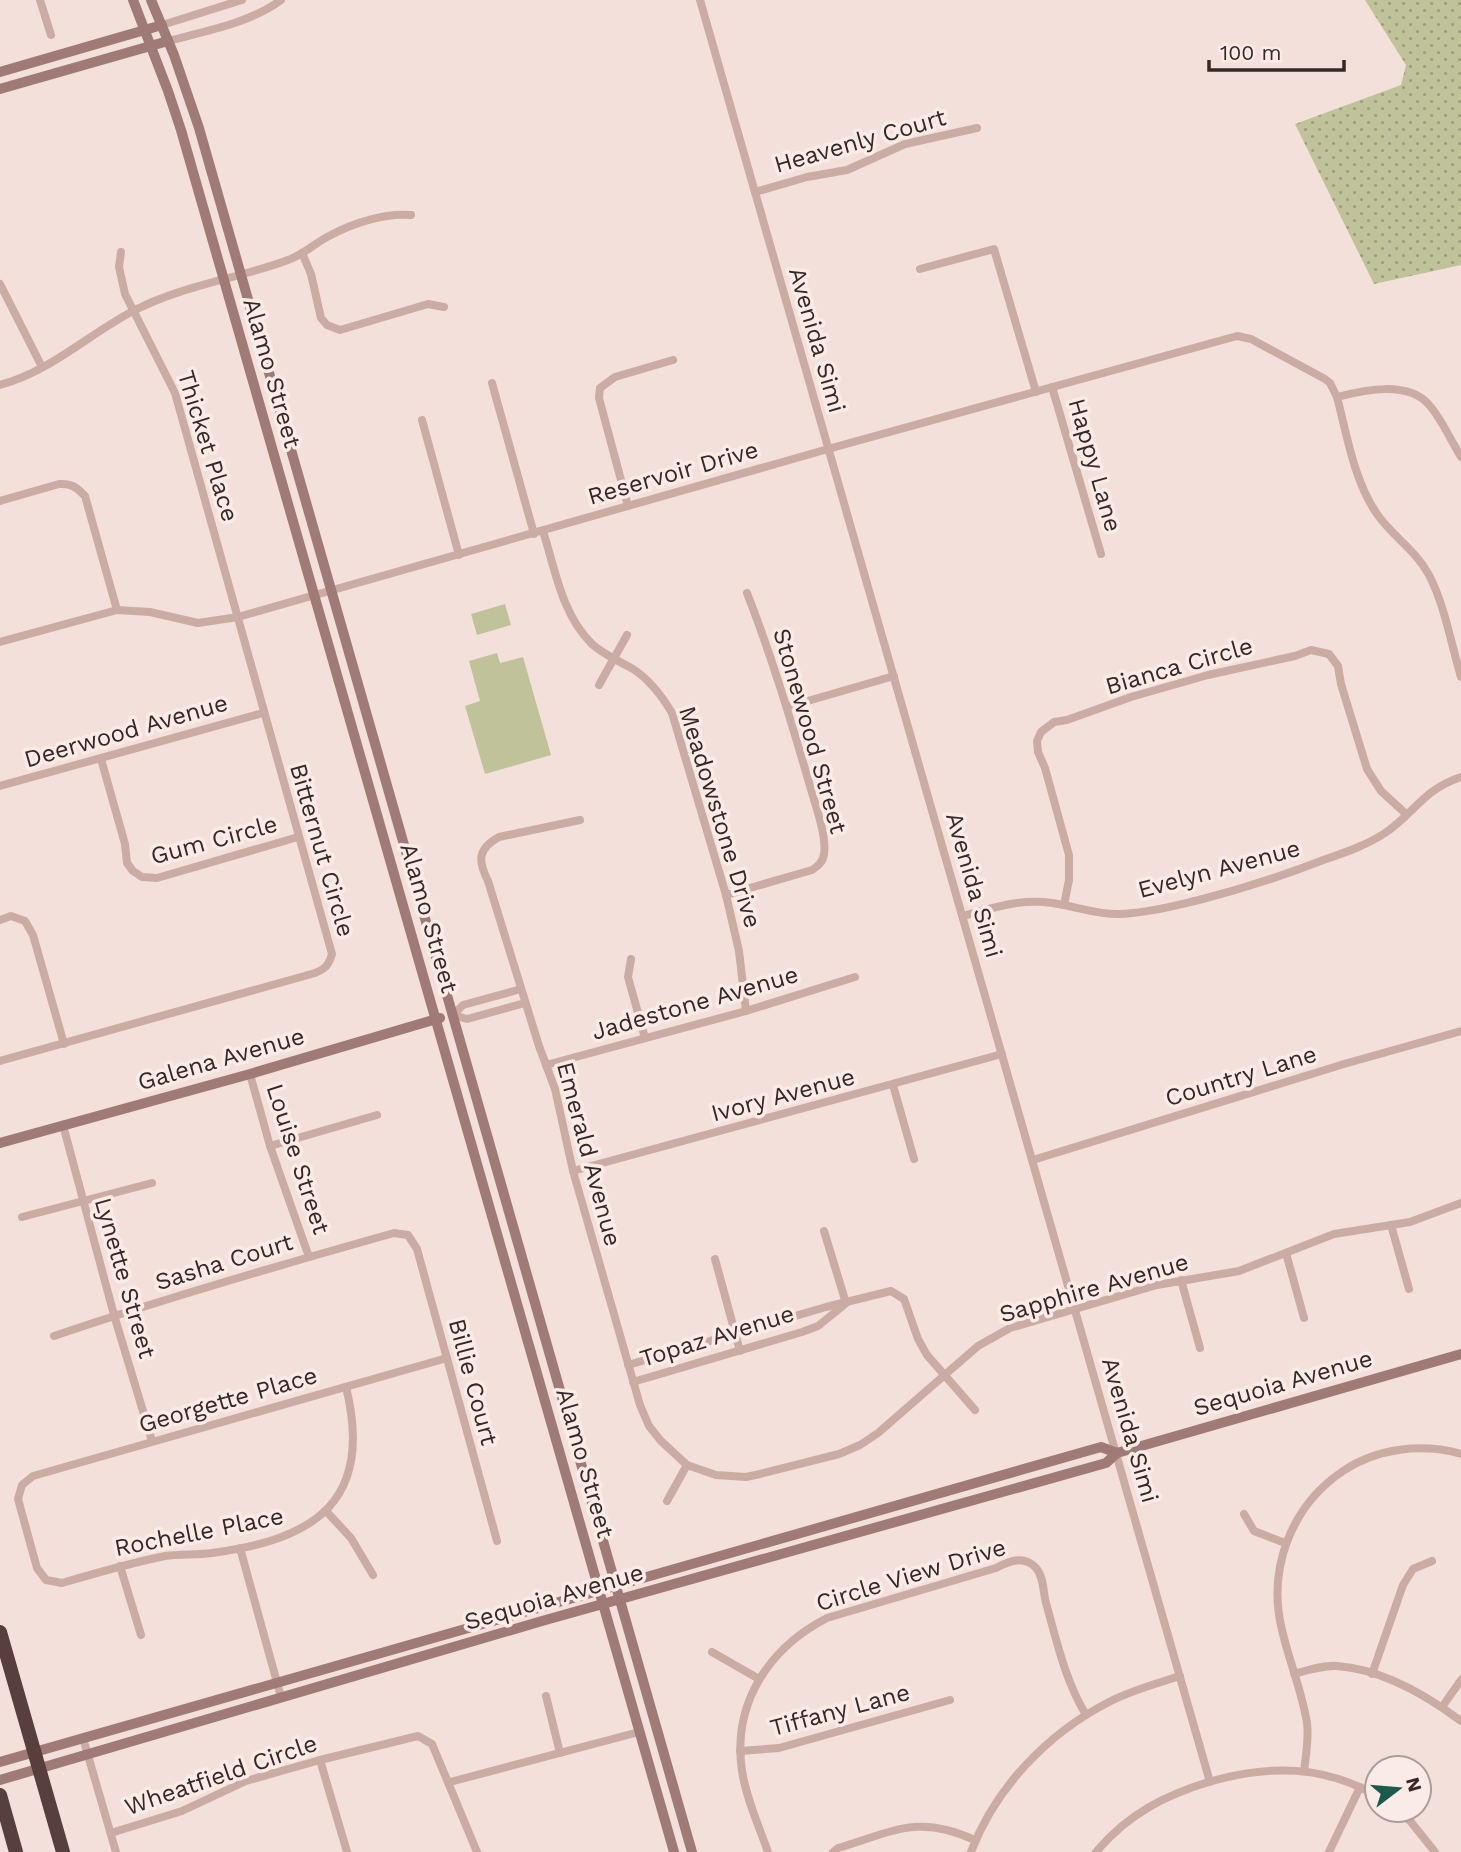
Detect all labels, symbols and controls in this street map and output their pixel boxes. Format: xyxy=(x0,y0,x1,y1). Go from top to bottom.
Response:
scale bar xyxy=(1209,28,1344,72)
text: 100 m xyxy=(1220,40,1282,65)
street label: Heavenly Court xyxy=(771,103,949,179)
street label: Avenida Simi xyxy=(783,264,851,416)
street label: Alamo Street xyxy=(237,295,307,451)
street label: Thicket Place xyxy=(172,367,244,525)
street label: Happy Lane xyxy=(1063,395,1127,535)
street label: Reservoir Drive xyxy=(585,435,761,511)
street label: Stonewood Street xyxy=(767,625,853,837)
street label: Bianca Circle xyxy=(1102,632,1256,700)
street label: Deerwood Avenue xyxy=(21,689,231,773)
street label: Meadowstone Drive xyxy=(673,703,767,931)
street label: Bitternut Circle xyxy=(284,760,360,940)
street label: Avenida Simi xyxy=(940,809,1008,961)
street label: Gum Circle xyxy=(148,810,280,870)
street label: Evelyn Avenue xyxy=(1135,834,1303,904)
street label: Alamo Street xyxy=(394,840,464,996)
street label: Jadestone Avenue xyxy=(588,960,802,1046)
street label: Galena Avenue xyxy=(134,1022,308,1096)
street label: Country Lane xyxy=(1162,1040,1320,1112)
street label: Emerald Avenue xyxy=(551,1059,627,1249)
street label: Ivory Avenue xyxy=(708,1062,858,1128)
street label: Louise Street xyxy=(261,1080,335,1238)
street label: Lynette Street xyxy=(89,1194,161,1362)
street label: Sasha Court xyxy=(152,1228,296,1296)
street label: Sapphire Avenue xyxy=(996,1248,1192,1328)
street label: Topaz Avenue xyxy=(636,1299,798,1373)
street label: Billie Court xyxy=(443,1316,503,1448)
street label: Sequoia Avenue xyxy=(1190,1344,1376,1422)
street label: Avenida Simi xyxy=(1096,1354,1164,1506)
street label: Georgette Place xyxy=(135,1361,321,1439)
street label: Alamo Street xyxy=(550,1385,620,1541)
street label: Rochelle Place xyxy=(112,1502,286,1562)
street label: Circle View Drive xyxy=(813,1533,1009,1617)
street label: Sequoia Avenue xyxy=(461,1558,647,1636)
street label: Tiffany Lane xyxy=(767,1678,913,1742)
street label: Wheatfield Circle xyxy=(121,1729,321,1821)
north arrow xyxy=(1363,1754,1433,1824)
text: N xyxy=(1401,1775,1427,1794)

